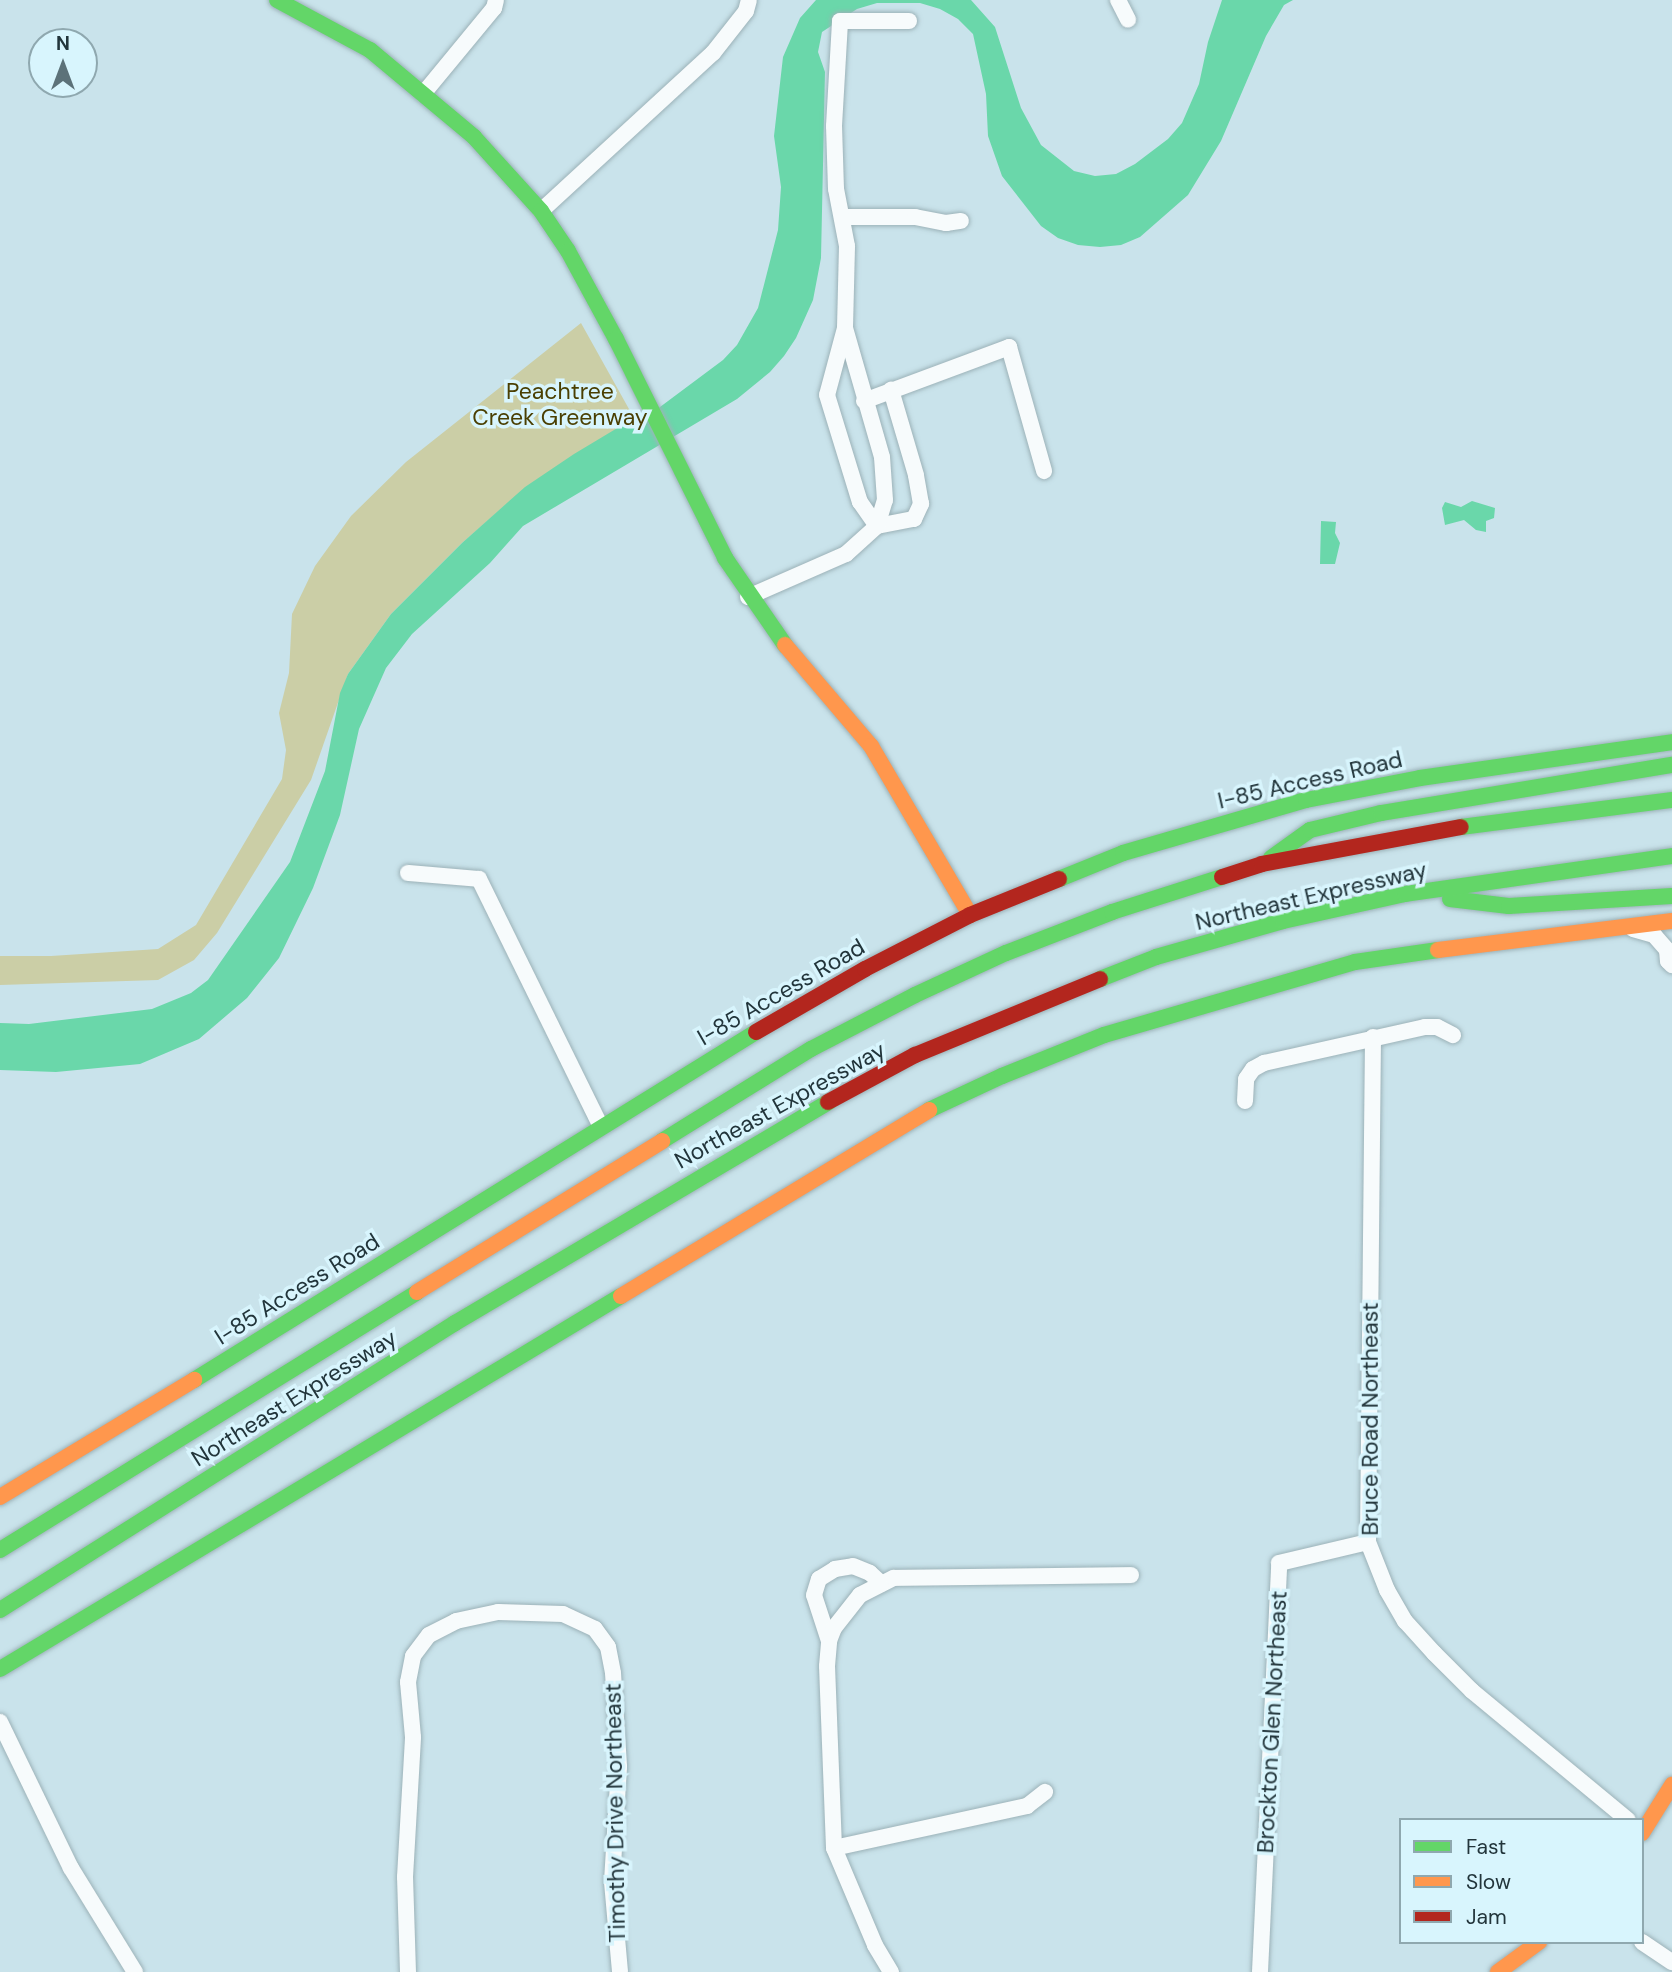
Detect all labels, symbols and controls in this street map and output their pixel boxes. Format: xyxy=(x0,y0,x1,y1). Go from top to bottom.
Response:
north arrow xyxy=(28,28,98,98)
text: N xyxy=(56,31,70,56)
park label: Peachtree Creek Greenway xyxy=(472,377,648,431)
street label: I-85 Access Road xyxy=(1215,745,1405,815)
street label: Northeast Expressway xyxy=(1193,856,1429,936)
street label: I-85 Access Road xyxy=(692,933,870,1051)
street label: Northeast Expressway xyxy=(670,1036,890,1174)
street label: I-85 Access Road xyxy=(210,1227,384,1351)
street label: Bruce Road Northeast xyxy=(1356,1302,1384,1536)
street label: Northeast Expressway xyxy=(186,1324,402,1472)
street label: Brockton Glen Northeast xyxy=(1251,1590,1293,1854)
street label: Timothy Drive Northeast xyxy=(599,1683,631,1943)
legend xyxy=(1399,1818,1644,1944)
text: Fast xyxy=(1466,1833,1506,1861)
text: Slow xyxy=(1466,1868,1511,1896)
text: Jam xyxy=(1466,1903,1507,1931)

